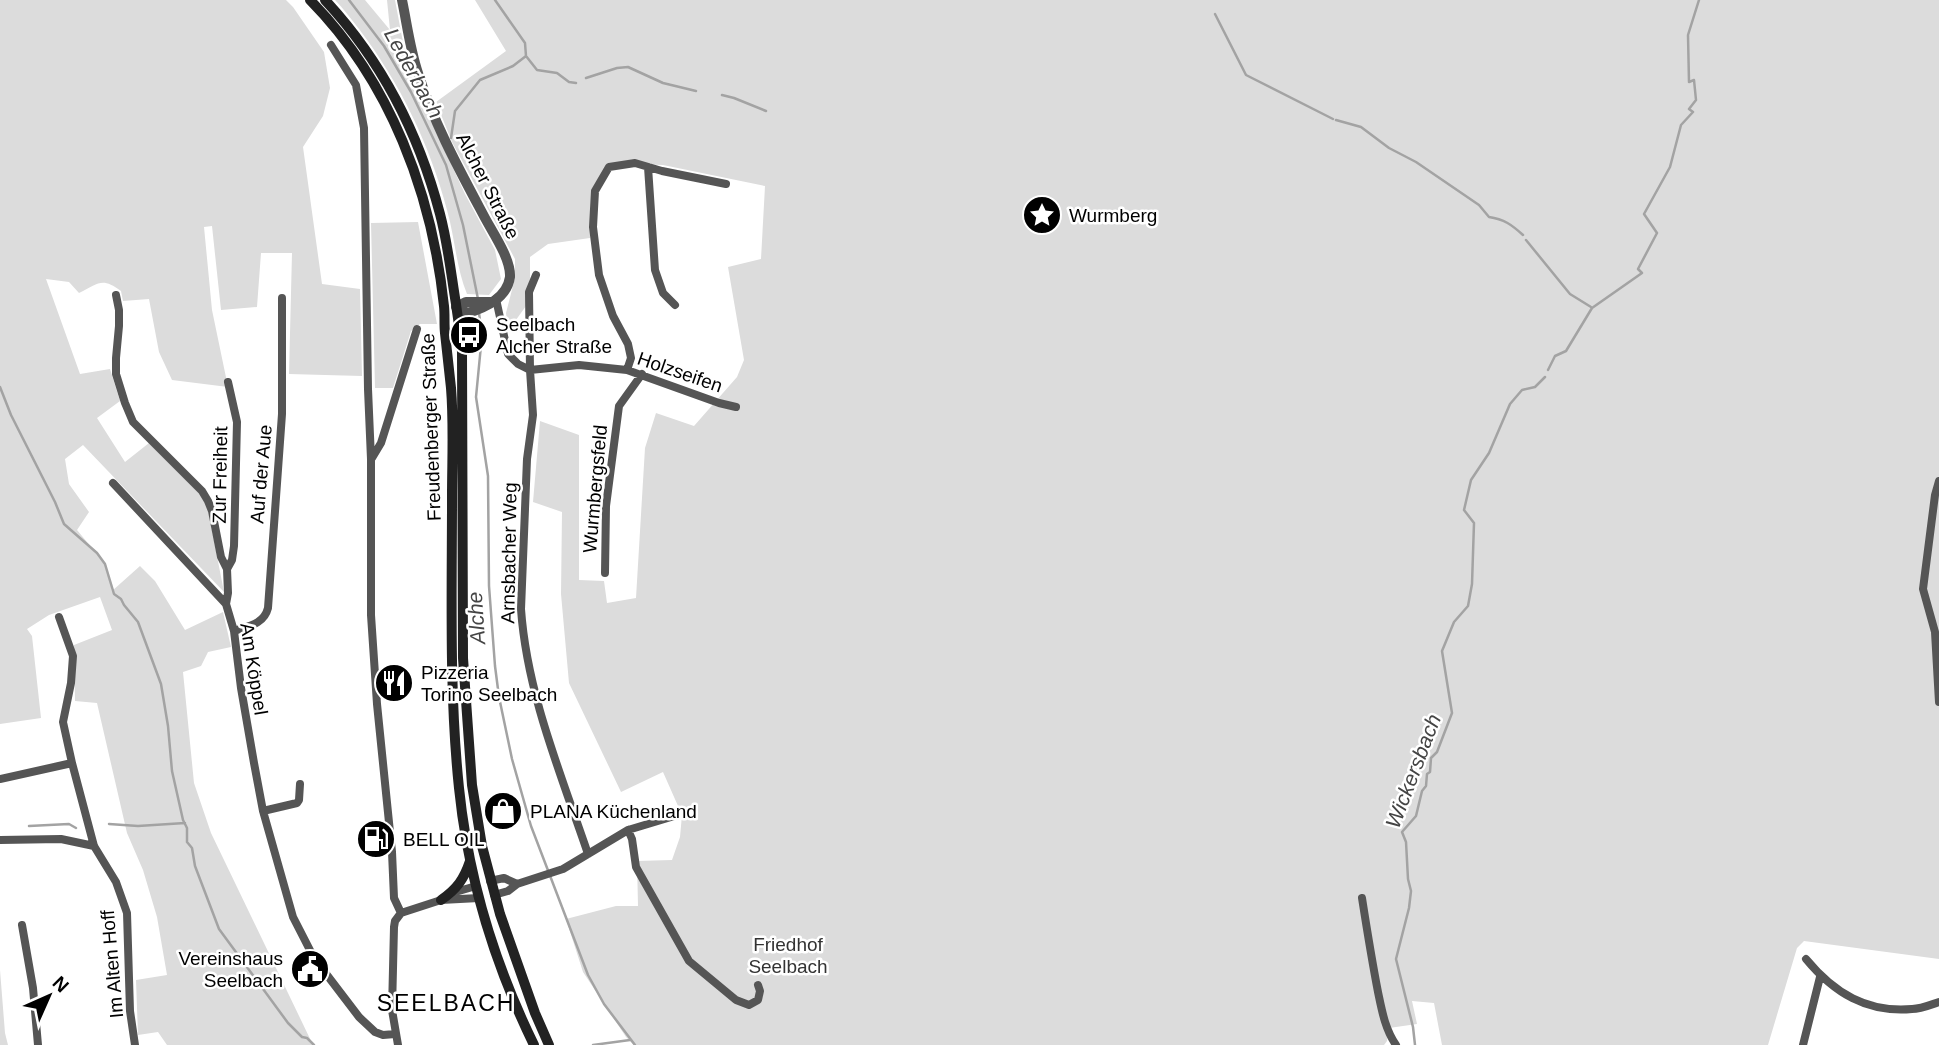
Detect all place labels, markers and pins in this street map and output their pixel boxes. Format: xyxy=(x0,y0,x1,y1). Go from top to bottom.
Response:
place icon: Wurmberg xyxy=(1021,194,1063,236)
place label: Wurmberg xyxy=(1069,205,1157,226)
bus stop icon: Seelbach Alcher Straße xyxy=(448,314,490,356)
place label: Seelbach Alcher Straße xyxy=(496,314,612,357)
restaurant icon: Pizzeria Torino Seelbach xyxy=(373,662,415,704)
place label: Pizzeria Torino Seelbach xyxy=(421,662,557,705)
shop icon: PLANA Küchenland xyxy=(482,790,524,832)
place label: PLANA Küchenland xyxy=(530,801,697,822)
fuel station icon: BELL OIL xyxy=(355,818,397,860)
place label: BELL OIL xyxy=(403,829,485,850)
place label: Vereinshaus Seelbach xyxy=(178,948,283,991)
public building icon: Vereinshaus Seelbach xyxy=(289,948,331,990)

